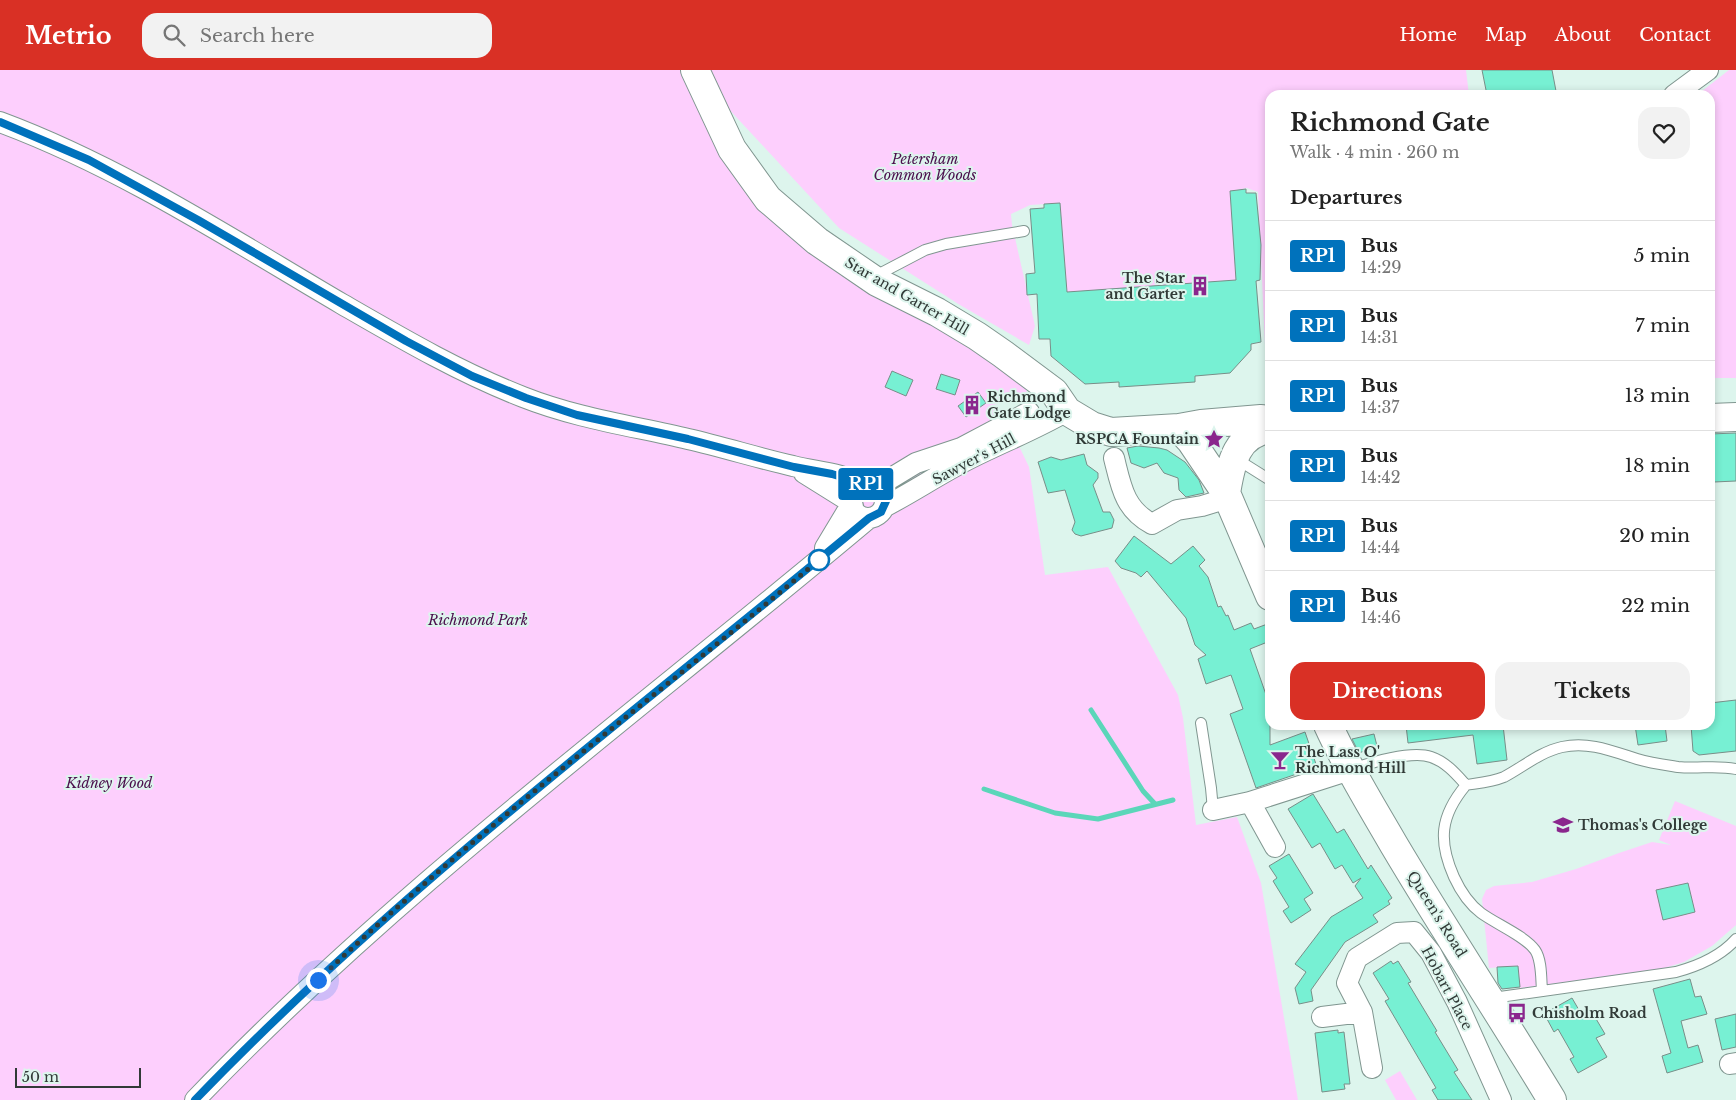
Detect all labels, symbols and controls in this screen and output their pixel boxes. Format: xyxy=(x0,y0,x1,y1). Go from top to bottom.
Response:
search box xyxy=(142,13,492,58)
text: Metrio xyxy=(25,21,112,50)
icon: search xyxy=(160,21,188,49)
text: Search here xyxy=(200,24,315,47)
text: Home xyxy=(1399,24,1457,46)
text: Map xyxy=(1485,24,1527,46)
text: About xyxy=(1555,24,1611,46)
text: Contact xyxy=(1639,24,1711,46)
button: heart xyxy=(1638,107,1690,159)
text: Richmond Gate xyxy=(1290,108,1490,137)
text: Walk · 4 min · 260 m xyxy=(1290,142,1460,162)
park label: Petersham Common Woods xyxy=(874,150,976,184)
text: Departures xyxy=(1290,186,1402,209)
text: Bus xyxy=(1360,234,1398,257)
text: 5 min xyxy=(1634,244,1690,267)
text: RP1 xyxy=(1300,245,1335,267)
street label: Star and Garter Hill xyxy=(842,253,973,339)
text: 14:29 xyxy=(1360,257,1402,277)
place label: The Star and Garter xyxy=(1106,269,1185,303)
building icon: The Star and Garter xyxy=(1189,275,1211,297)
text: Bus xyxy=(1360,304,1398,327)
text: 7 min xyxy=(1635,314,1690,337)
text: RP1 xyxy=(1300,315,1335,337)
text: 14:31 xyxy=(1360,327,1399,347)
text: Bus xyxy=(1360,374,1398,397)
text: 13 min xyxy=(1624,384,1690,407)
text: RP1 xyxy=(1300,385,1335,407)
place label: Richmond Gate Lodge xyxy=(987,388,1071,422)
building icon: Richmond Gate Lodge xyxy=(961,394,983,416)
text: 14:37 xyxy=(1360,397,1399,417)
place icon: RSPCA Fountain xyxy=(1203,428,1225,450)
street label: Sawyer's Hill xyxy=(929,429,1019,488)
place label: RSPCA Fountain xyxy=(1075,430,1199,448)
text: Bus xyxy=(1360,444,1398,467)
text: 18 min xyxy=(1625,454,1690,477)
text: RP1 xyxy=(1300,455,1335,477)
text: 14:42 xyxy=(1360,467,1401,487)
line badge: RP1 xyxy=(837,468,895,500)
text: RP1 xyxy=(848,473,884,495)
text: Bus xyxy=(1360,514,1398,537)
text: 20 min xyxy=(1619,524,1690,547)
text: RP1 xyxy=(1300,525,1335,547)
text: 14:44 xyxy=(1360,537,1400,557)
unlabelled marker xyxy=(808,549,830,571)
text: Bus xyxy=(1360,584,1398,607)
text: 22 min xyxy=(1621,594,1690,617)
text: RP1 xyxy=(1300,595,1335,617)
text: 14:46 xyxy=(1360,607,1401,627)
park label: Richmond Park xyxy=(427,611,528,629)
button: Directions xyxy=(1290,662,1485,720)
button: Tickets xyxy=(1495,662,1690,720)
place label: The Lass O' Richmond Hill xyxy=(1295,743,1406,777)
bar icon: The Lass O' Richmond Hill xyxy=(1269,749,1291,771)
park label: Kidney Wood xyxy=(65,774,153,792)
school or university icon: Thomas's College xyxy=(1552,814,1574,836)
place label: Thomas's College xyxy=(1578,816,1707,834)
street label: Queen's Road xyxy=(1403,867,1471,961)
street label: Hobart Place xyxy=(1417,943,1477,1033)
your location xyxy=(306,968,331,993)
bus stop icon: Chisholm Road xyxy=(1506,1002,1528,1024)
place label: Chisholm Road xyxy=(1532,1004,1647,1022)
scale bar xyxy=(15,1065,141,1088)
text: 50 m xyxy=(22,1068,59,1086)

